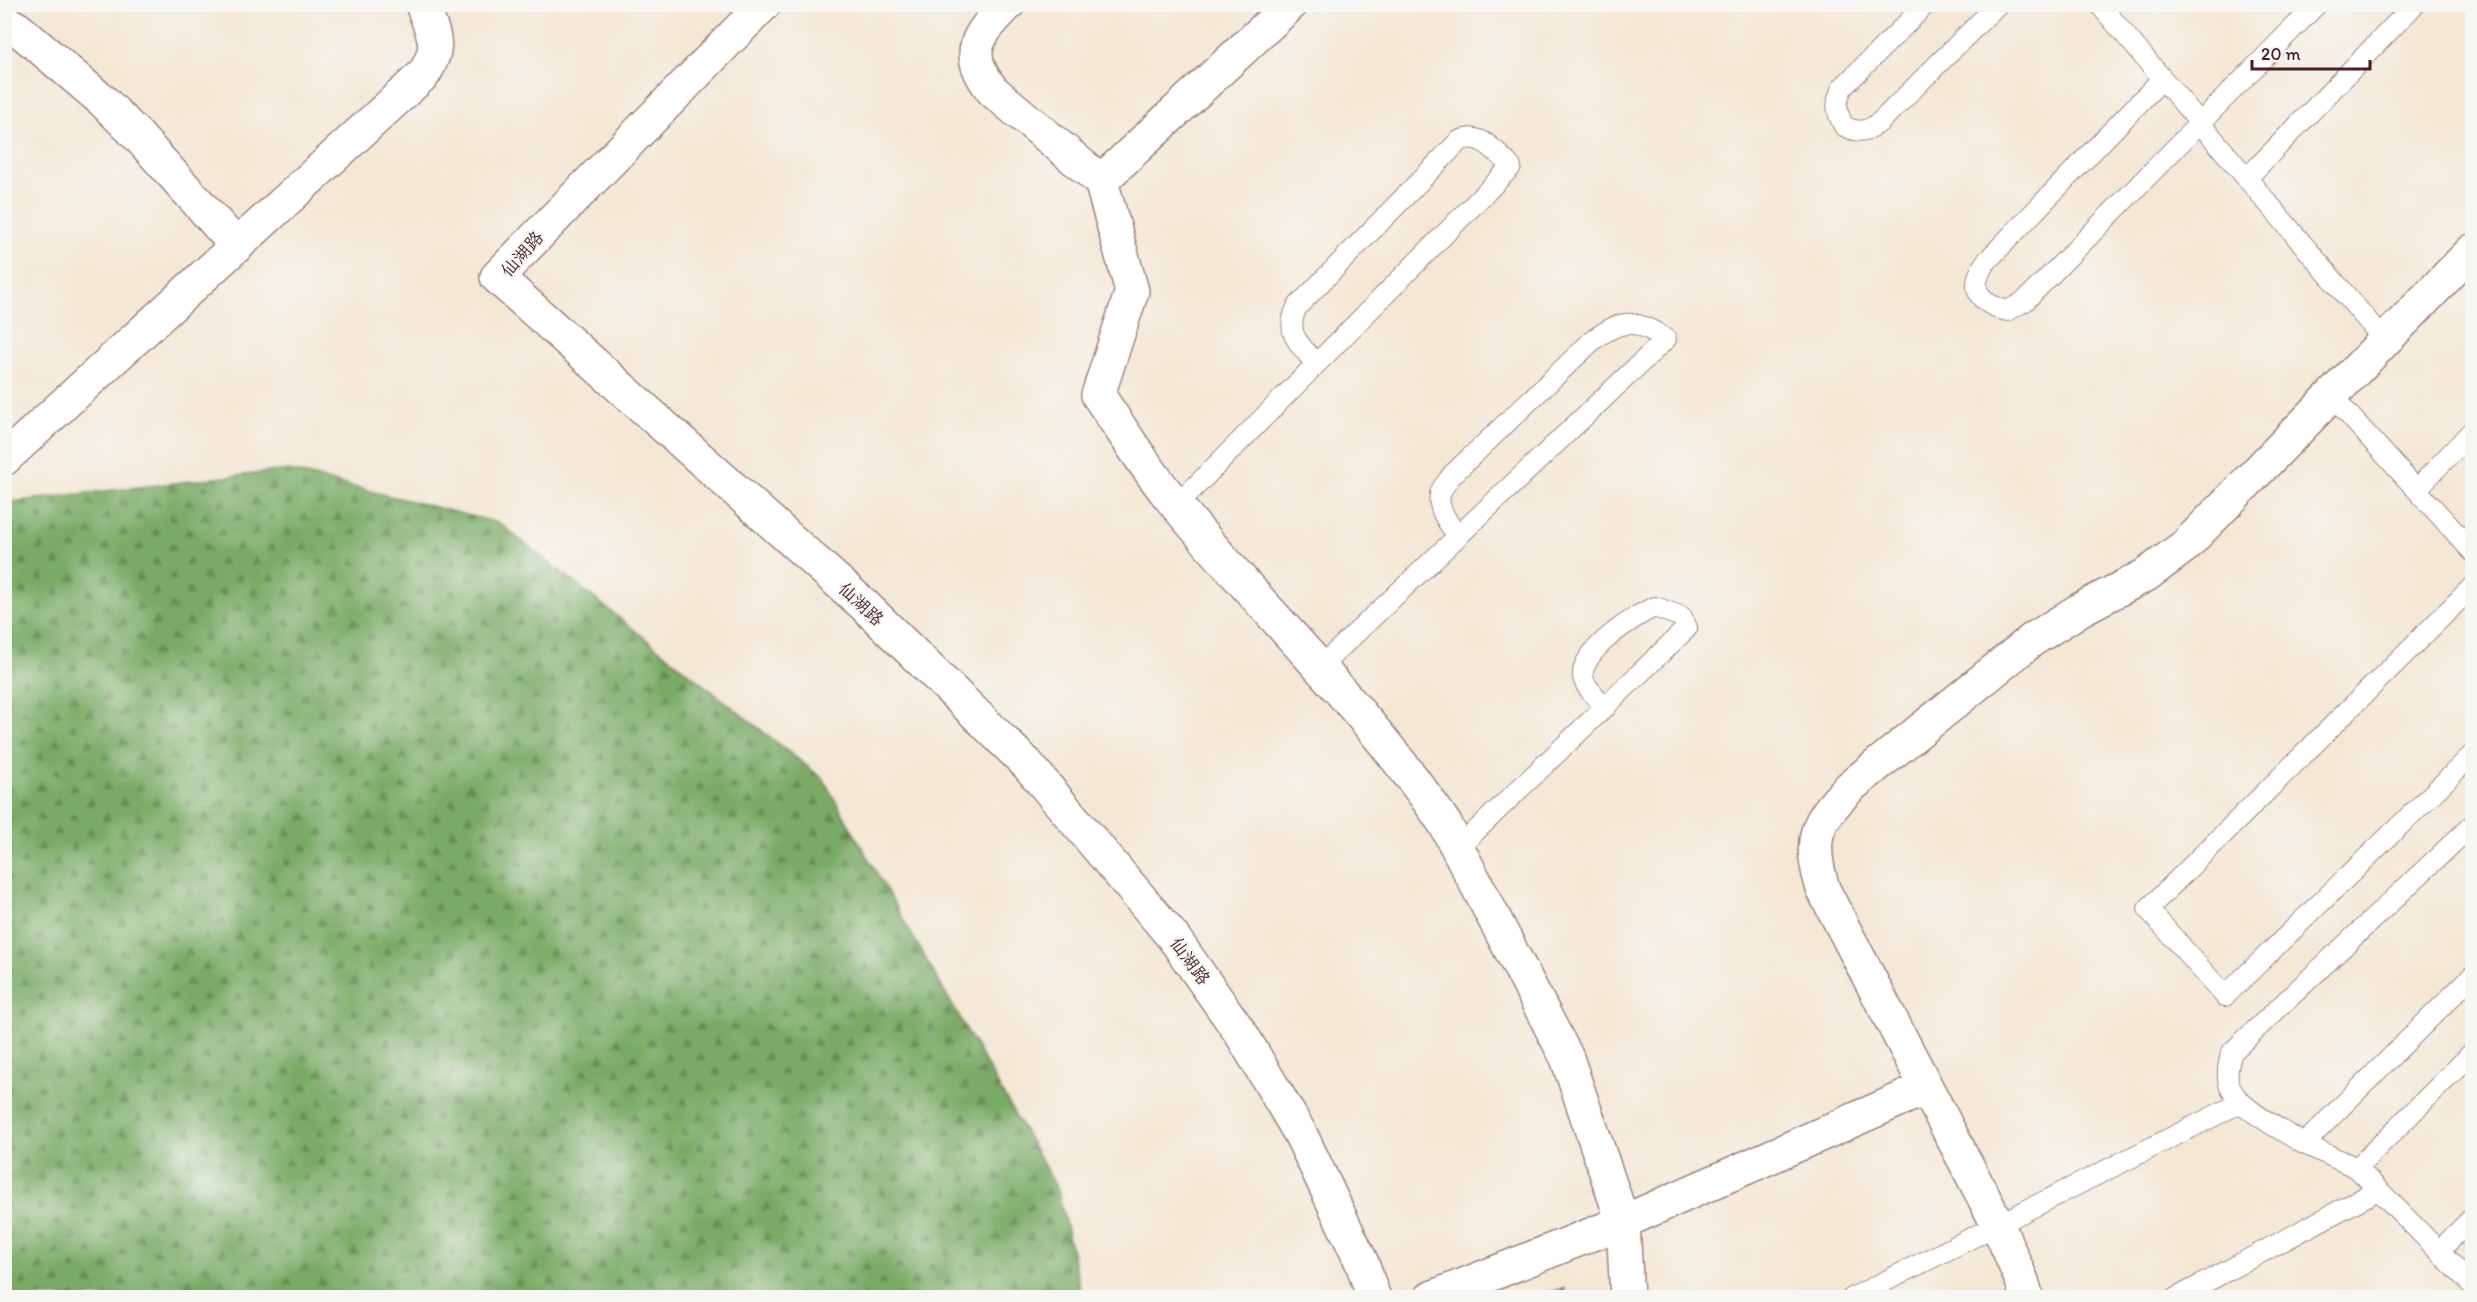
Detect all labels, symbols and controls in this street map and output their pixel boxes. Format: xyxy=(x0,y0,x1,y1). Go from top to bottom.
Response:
scale bar xyxy=(2252,33,2370,71)
text: 20 m xyxy=(2261,43,2301,65)
street label: 仙湖路 xyxy=(496,226,548,282)
street label: 仙湖路 xyxy=(834,578,888,630)
street label: 仙湖路 xyxy=(1165,933,1215,989)

